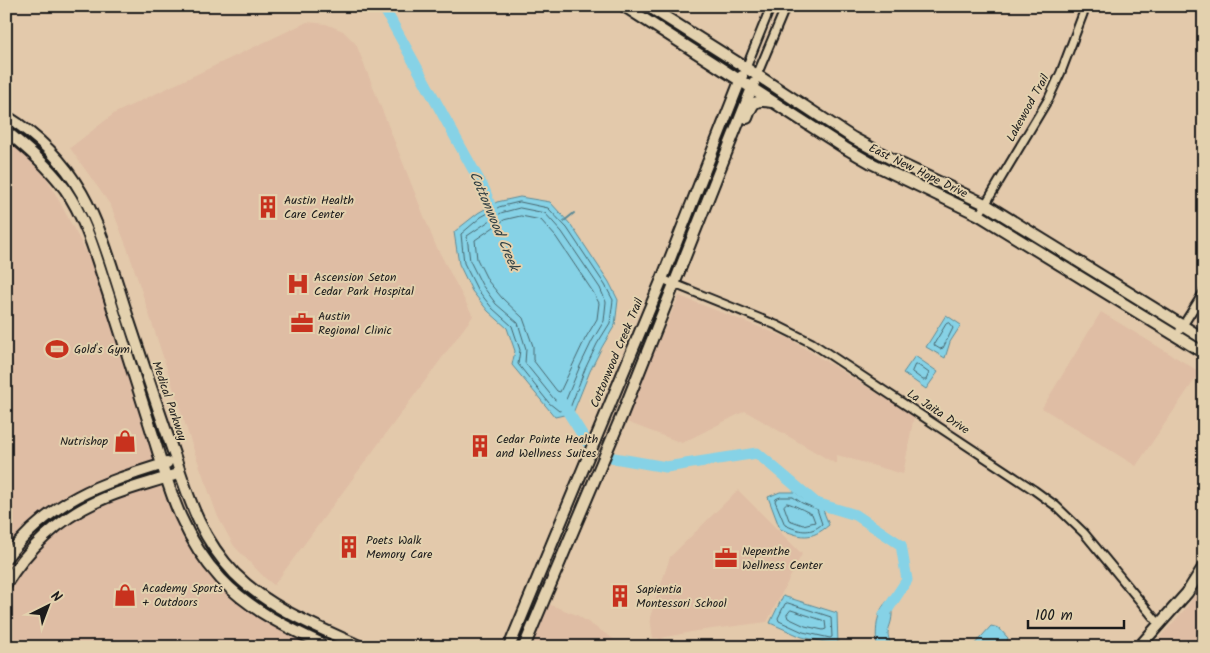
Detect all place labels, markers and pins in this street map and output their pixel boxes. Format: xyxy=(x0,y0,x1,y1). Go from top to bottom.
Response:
place label: Austin Health Care Center xyxy=(284,191,354,224)
building icon: Austin Health Care Center xyxy=(255,194,281,220)
place label: Ascension Seton Cedar Park Hospital xyxy=(314,268,414,301)
hospital icon: Ascension Seton Cedar Park Hospital xyxy=(285,271,311,297)
place label: Austin Regional Clinic xyxy=(318,307,392,340)
office icon: Austin Regional Clinic xyxy=(289,310,315,336)
sports icon: Gold's Gym xyxy=(44,336,70,362)
place label: Gold's Gym xyxy=(74,340,130,359)
shop icon: Nutrishop xyxy=(112,428,138,454)
place label: Cedar Pointe Health and Wellness Suites xyxy=(496,430,598,463)
place label: Nutrishop xyxy=(60,432,108,451)
building icon: Cedar Pointe Health and Wellness Suites xyxy=(467,433,493,459)
place label: Poets Walk Memory Care xyxy=(366,531,433,564)
building icon: Poets Walk Memory Care xyxy=(336,534,362,560)
place label: Nepenthe Wellness Center xyxy=(742,542,824,575)
office icon: Nepenthe Wellness Center xyxy=(713,545,739,571)
place label: Academy Sports + Outdoors xyxy=(142,579,223,612)
place label: Sapientia Montessori School xyxy=(636,580,727,613)
shop icon: Academy Sports + Outdoors xyxy=(112,582,138,608)
building icon: Sapientia Montessori School xyxy=(607,583,633,609)

